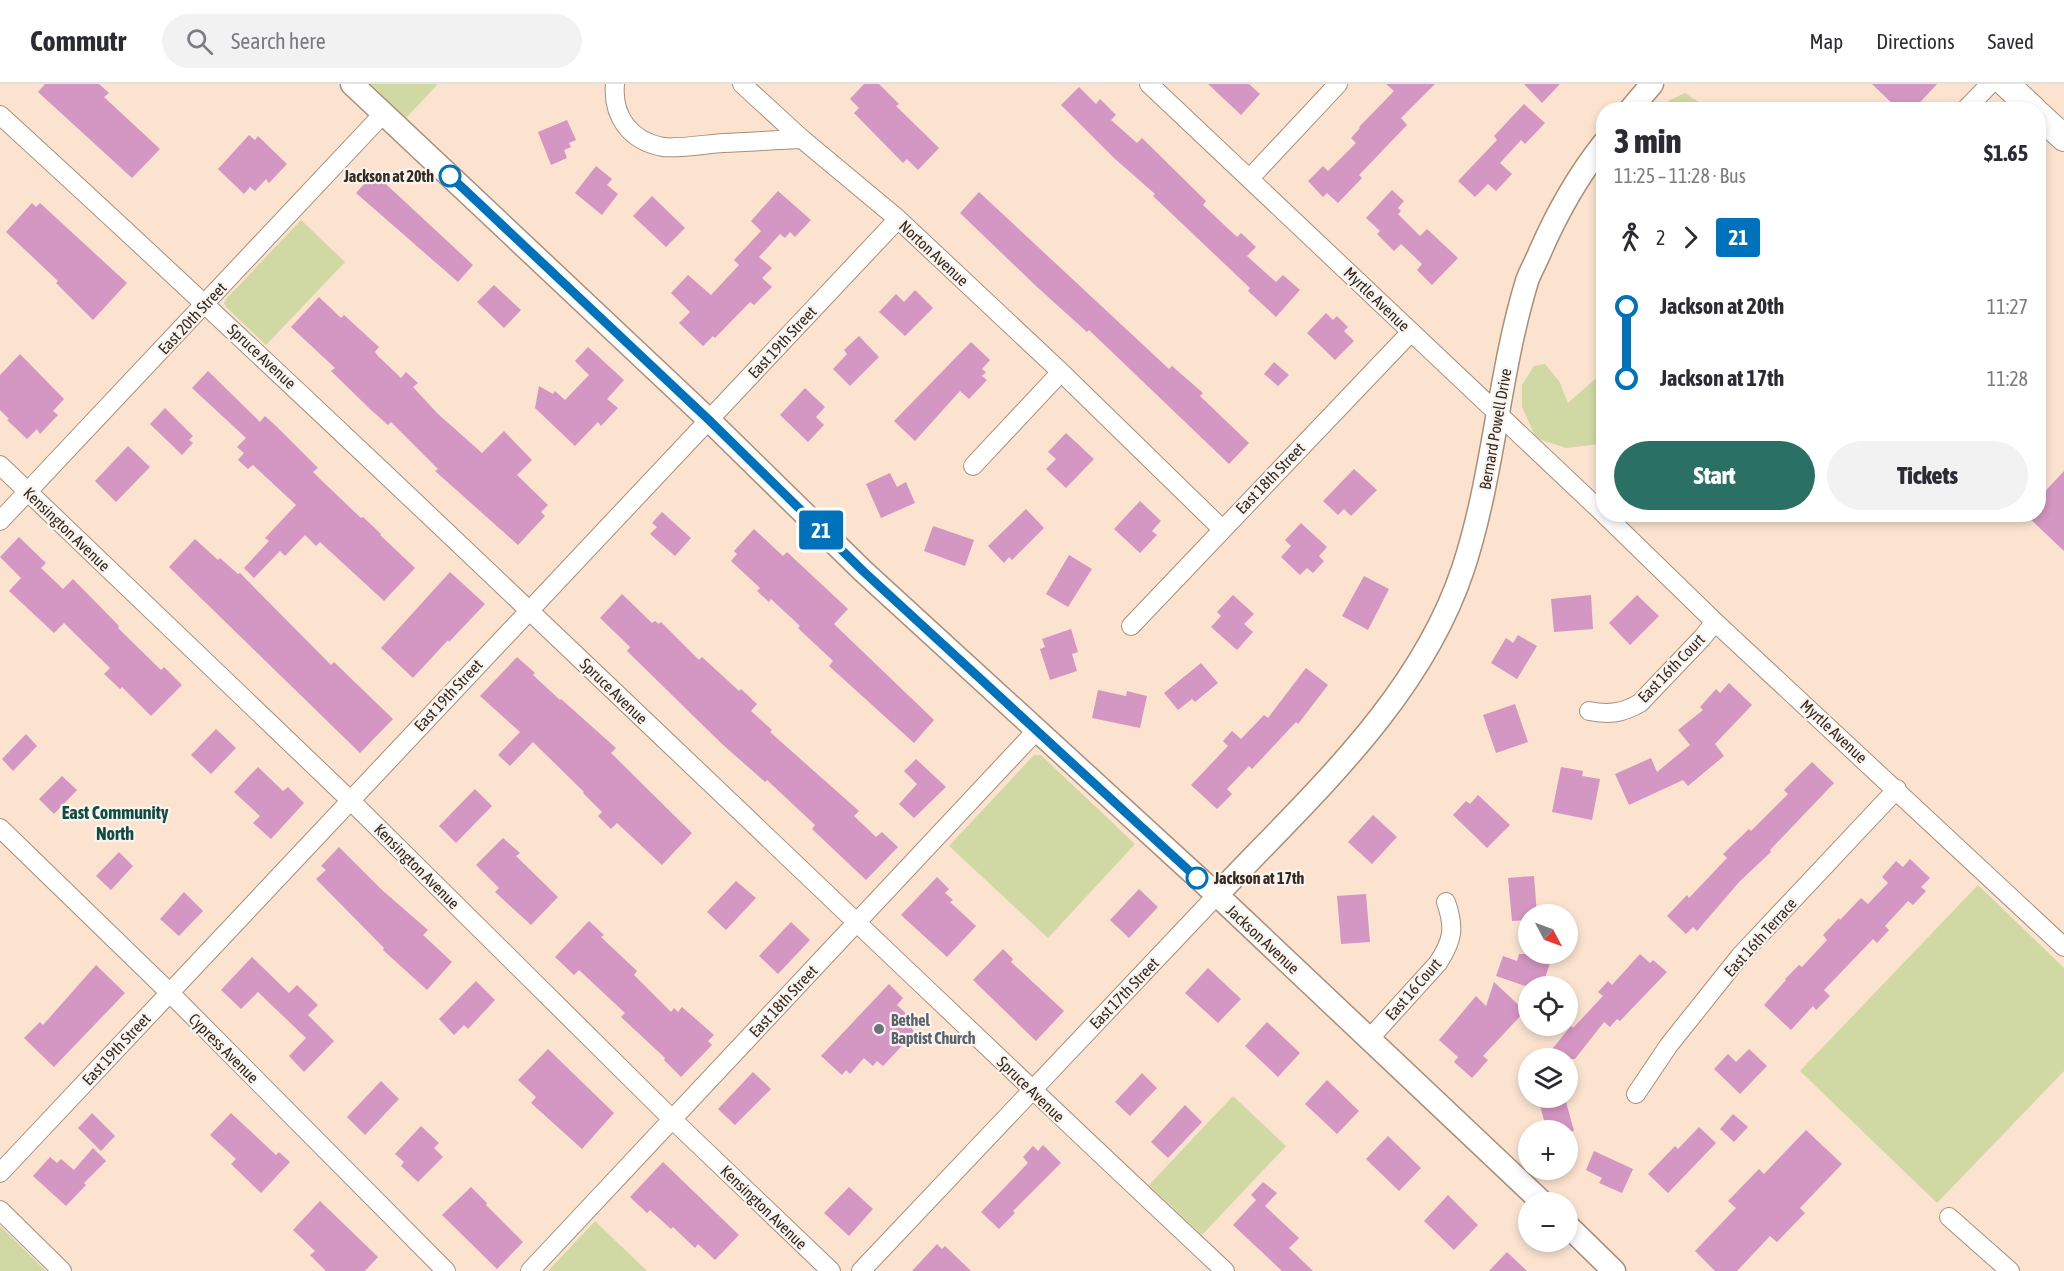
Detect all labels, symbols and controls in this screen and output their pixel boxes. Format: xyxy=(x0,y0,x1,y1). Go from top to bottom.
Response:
search box xyxy=(162,14,582,68)
text: Commutr xyxy=(30,25,126,57)
icon: search xyxy=(183,25,216,58)
text: Search here xyxy=(231,28,326,54)
text: Map xyxy=(1809,29,1843,53)
text: Directions xyxy=(1876,29,1955,53)
text: Saved xyxy=(1988,29,2034,53)
text: 3 min xyxy=(1614,122,1681,160)
text: $1.65 xyxy=(1984,140,2028,166)
text: 11:25 – 11:28 · Bus xyxy=(1614,164,1746,187)
marker: Jackson at 20th xyxy=(439,165,461,187)
place label: Jackson at 20th xyxy=(343,167,434,185)
street label: Norton Avenue xyxy=(896,217,972,289)
icon: walk xyxy=(1614,221,1647,254)
icon: forward xyxy=(1674,221,1707,254)
text: 21 xyxy=(1728,225,1748,249)
text: 2 xyxy=(1656,226,1665,249)
street label: Myrtle Avenue xyxy=(1340,263,1414,335)
street label: East 20th Street xyxy=(154,278,230,358)
text: Jackson at 20th xyxy=(1660,293,1784,319)
text: 11:27 xyxy=(1987,295,2028,318)
street label: East 19th Street xyxy=(744,302,820,382)
street label: Spruce Avenue xyxy=(224,320,300,393)
text: Jackson at 17th xyxy=(1660,365,1784,391)
street label: Bernard Powell Drive xyxy=(1475,367,1515,491)
text: 11:28 xyxy=(1987,367,2028,390)
street label: East 18th Street xyxy=(1232,439,1308,517)
button: Start xyxy=(1614,441,1815,510)
button: Tickets xyxy=(1827,441,2028,510)
street label: Kensington Avenue xyxy=(20,483,114,575)
line badge: 21 xyxy=(794,510,848,550)
text: 21 xyxy=(811,518,831,542)
street label: East 16th Court xyxy=(1634,630,1708,706)
street label: East 19th Street xyxy=(410,655,486,735)
street label: Spruce Avenue xyxy=(576,655,651,728)
street label: Myrtle Avenue xyxy=(1796,696,1871,767)
district label: East Community North xyxy=(62,802,169,844)
street label: Kensington Avenue xyxy=(370,820,463,913)
marker: Jackson at 17th xyxy=(1186,867,1208,889)
place label: Jackson at 17th xyxy=(1213,869,1305,887)
street label: East 16th Terrace xyxy=(1720,894,1800,980)
street label: Jackson Avenue xyxy=(1223,901,1303,977)
north arrow xyxy=(1518,904,1578,964)
map controls xyxy=(1518,904,1578,1252)
street label: East 17th Street xyxy=(1086,954,1162,1032)
street label: East 16 Court xyxy=(1381,954,1445,1023)
street label: East 18th Street xyxy=(745,961,821,1041)
button: locate xyxy=(1518,976,1578,1036)
street label: East 19th Street xyxy=(78,1009,154,1089)
street label: Cypress Avenue xyxy=(185,1009,263,1087)
place label: Bethel Baptist Church xyxy=(891,1011,976,1047)
marker: Bethel Baptist Church xyxy=(872,1022,886,1036)
button: layers xyxy=(1518,1048,1578,1108)
street label: Spruce Avenue xyxy=(993,1053,1068,1126)
button: + xyxy=(1518,1120,1578,1180)
street label: Kensington Avenue xyxy=(717,1161,811,1253)
button: − xyxy=(1518,1192,1578,1252)

